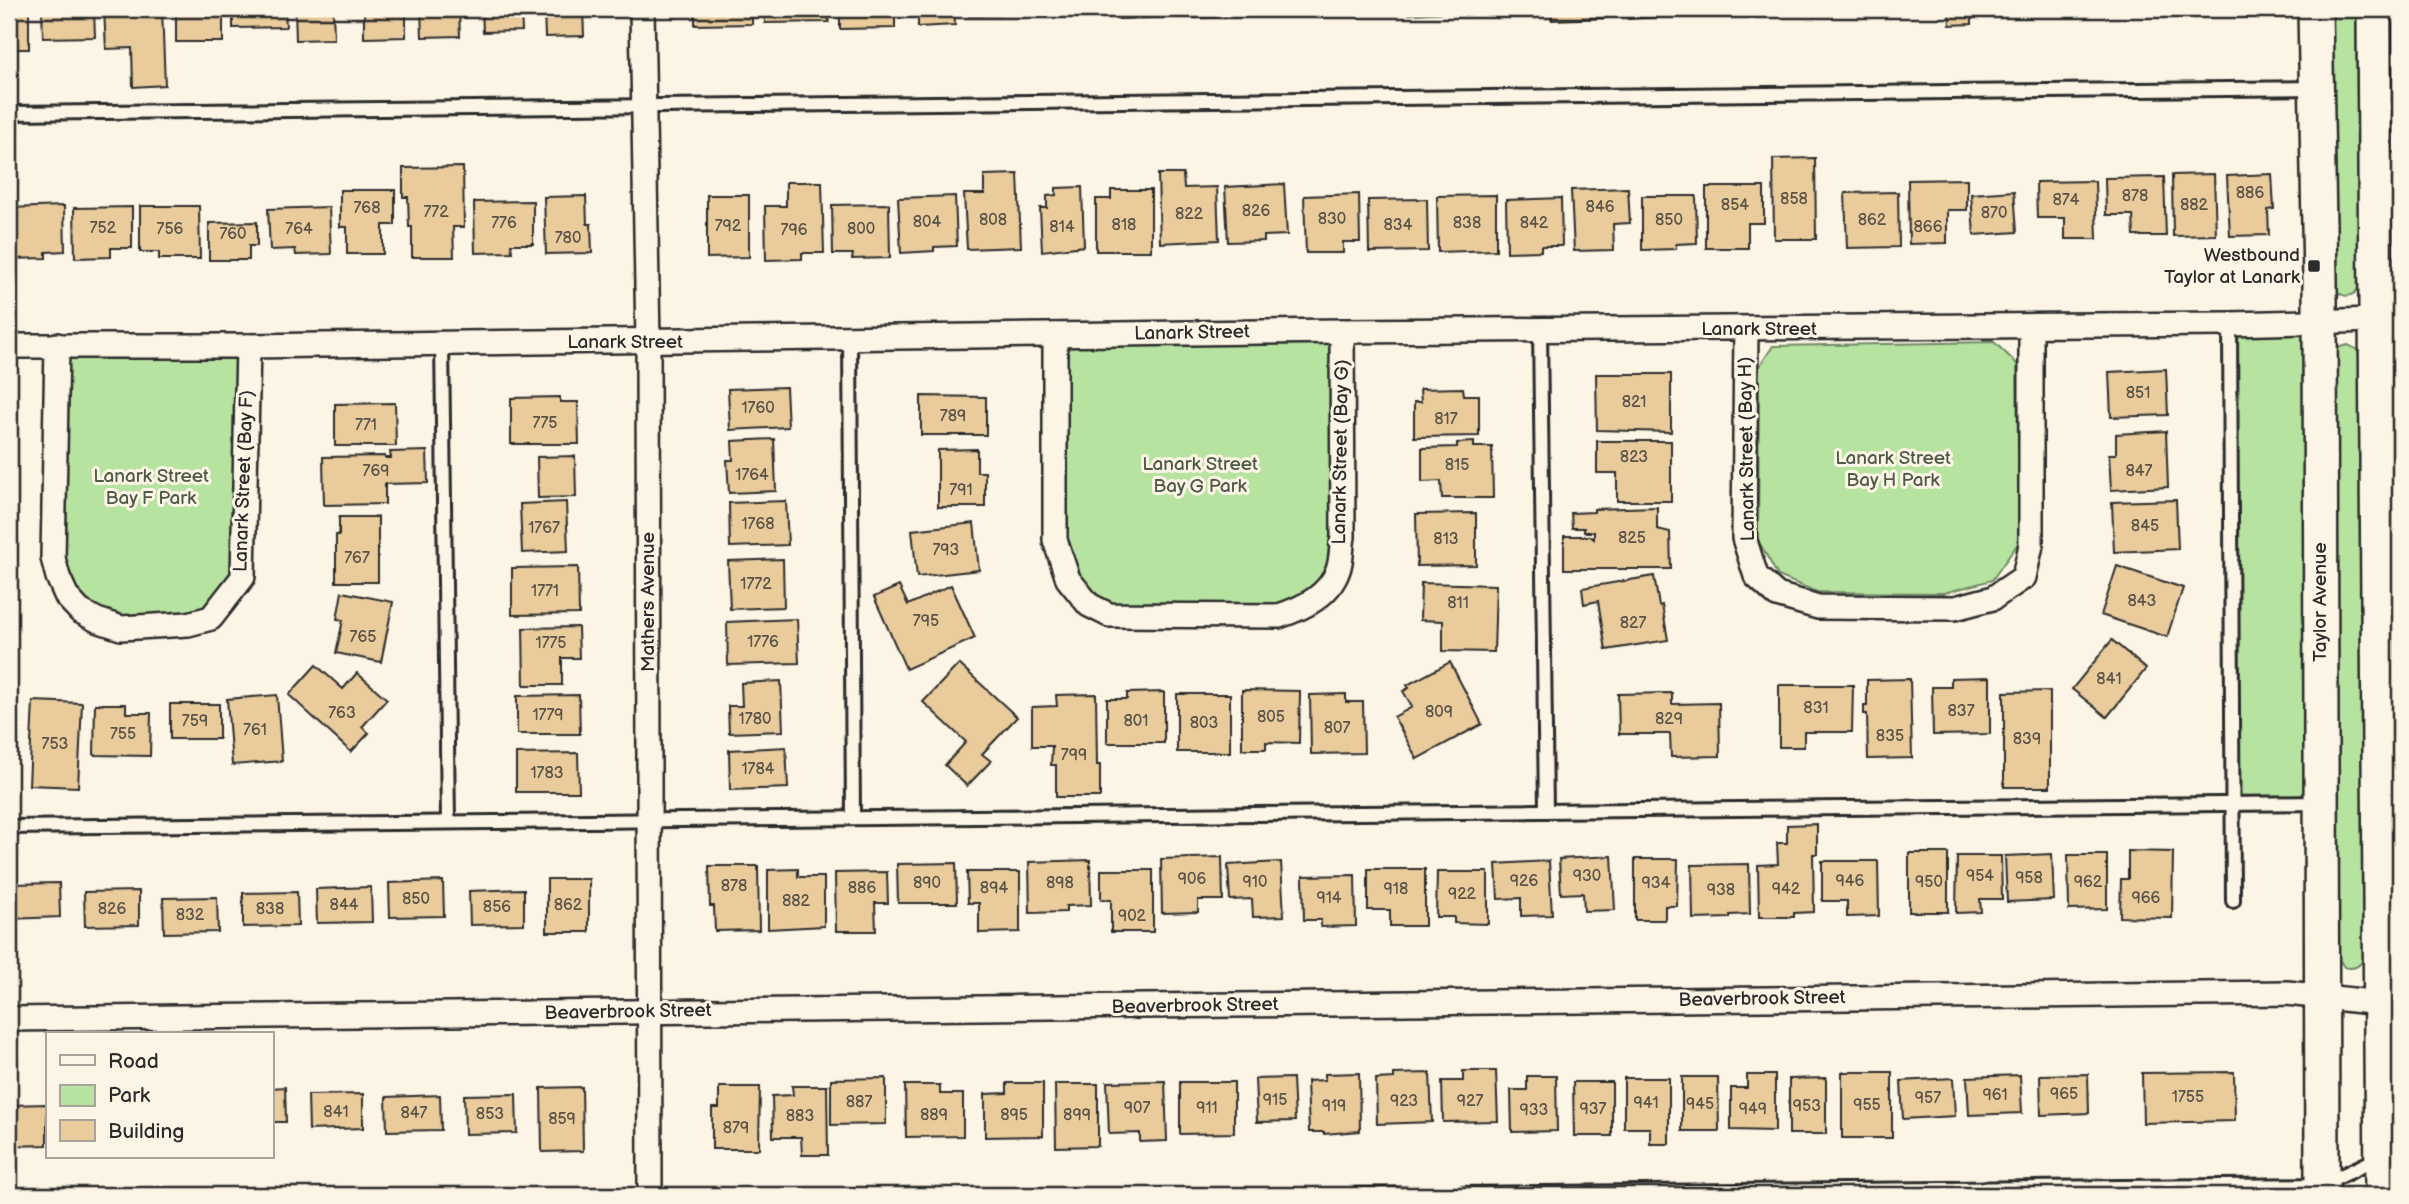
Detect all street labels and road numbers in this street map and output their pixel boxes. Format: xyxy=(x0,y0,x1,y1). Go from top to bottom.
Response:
street label: Lanark Street xyxy=(1701,318,1817,341)
street label: Lanark Street xyxy=(1134,320,1250,346)
street label: Lanark Street xyxy=(567,331,683,354)
street label: Lanark Street (Bay H) xyxy=(1734,356,1760,542)
street label: Lanark Street (Bay G) xyxy=(1328,359,1354,545)
street label: Lanark Street (Bay F) xyxy=(229,390,259,572)
street label: Mathers Avenue xyxy=(637,532,660,672)
street label: Taylor Avenue xyxy=(2309,542,2332,662)
street label: Beaverbrook Street xyxy=(1678,986,1846,1012)
street label: Beaverbrook Street xyxy=(1111,993,1279,1019)
street label: Beaverbrook Street xyxy=(544,999,712,1025)

